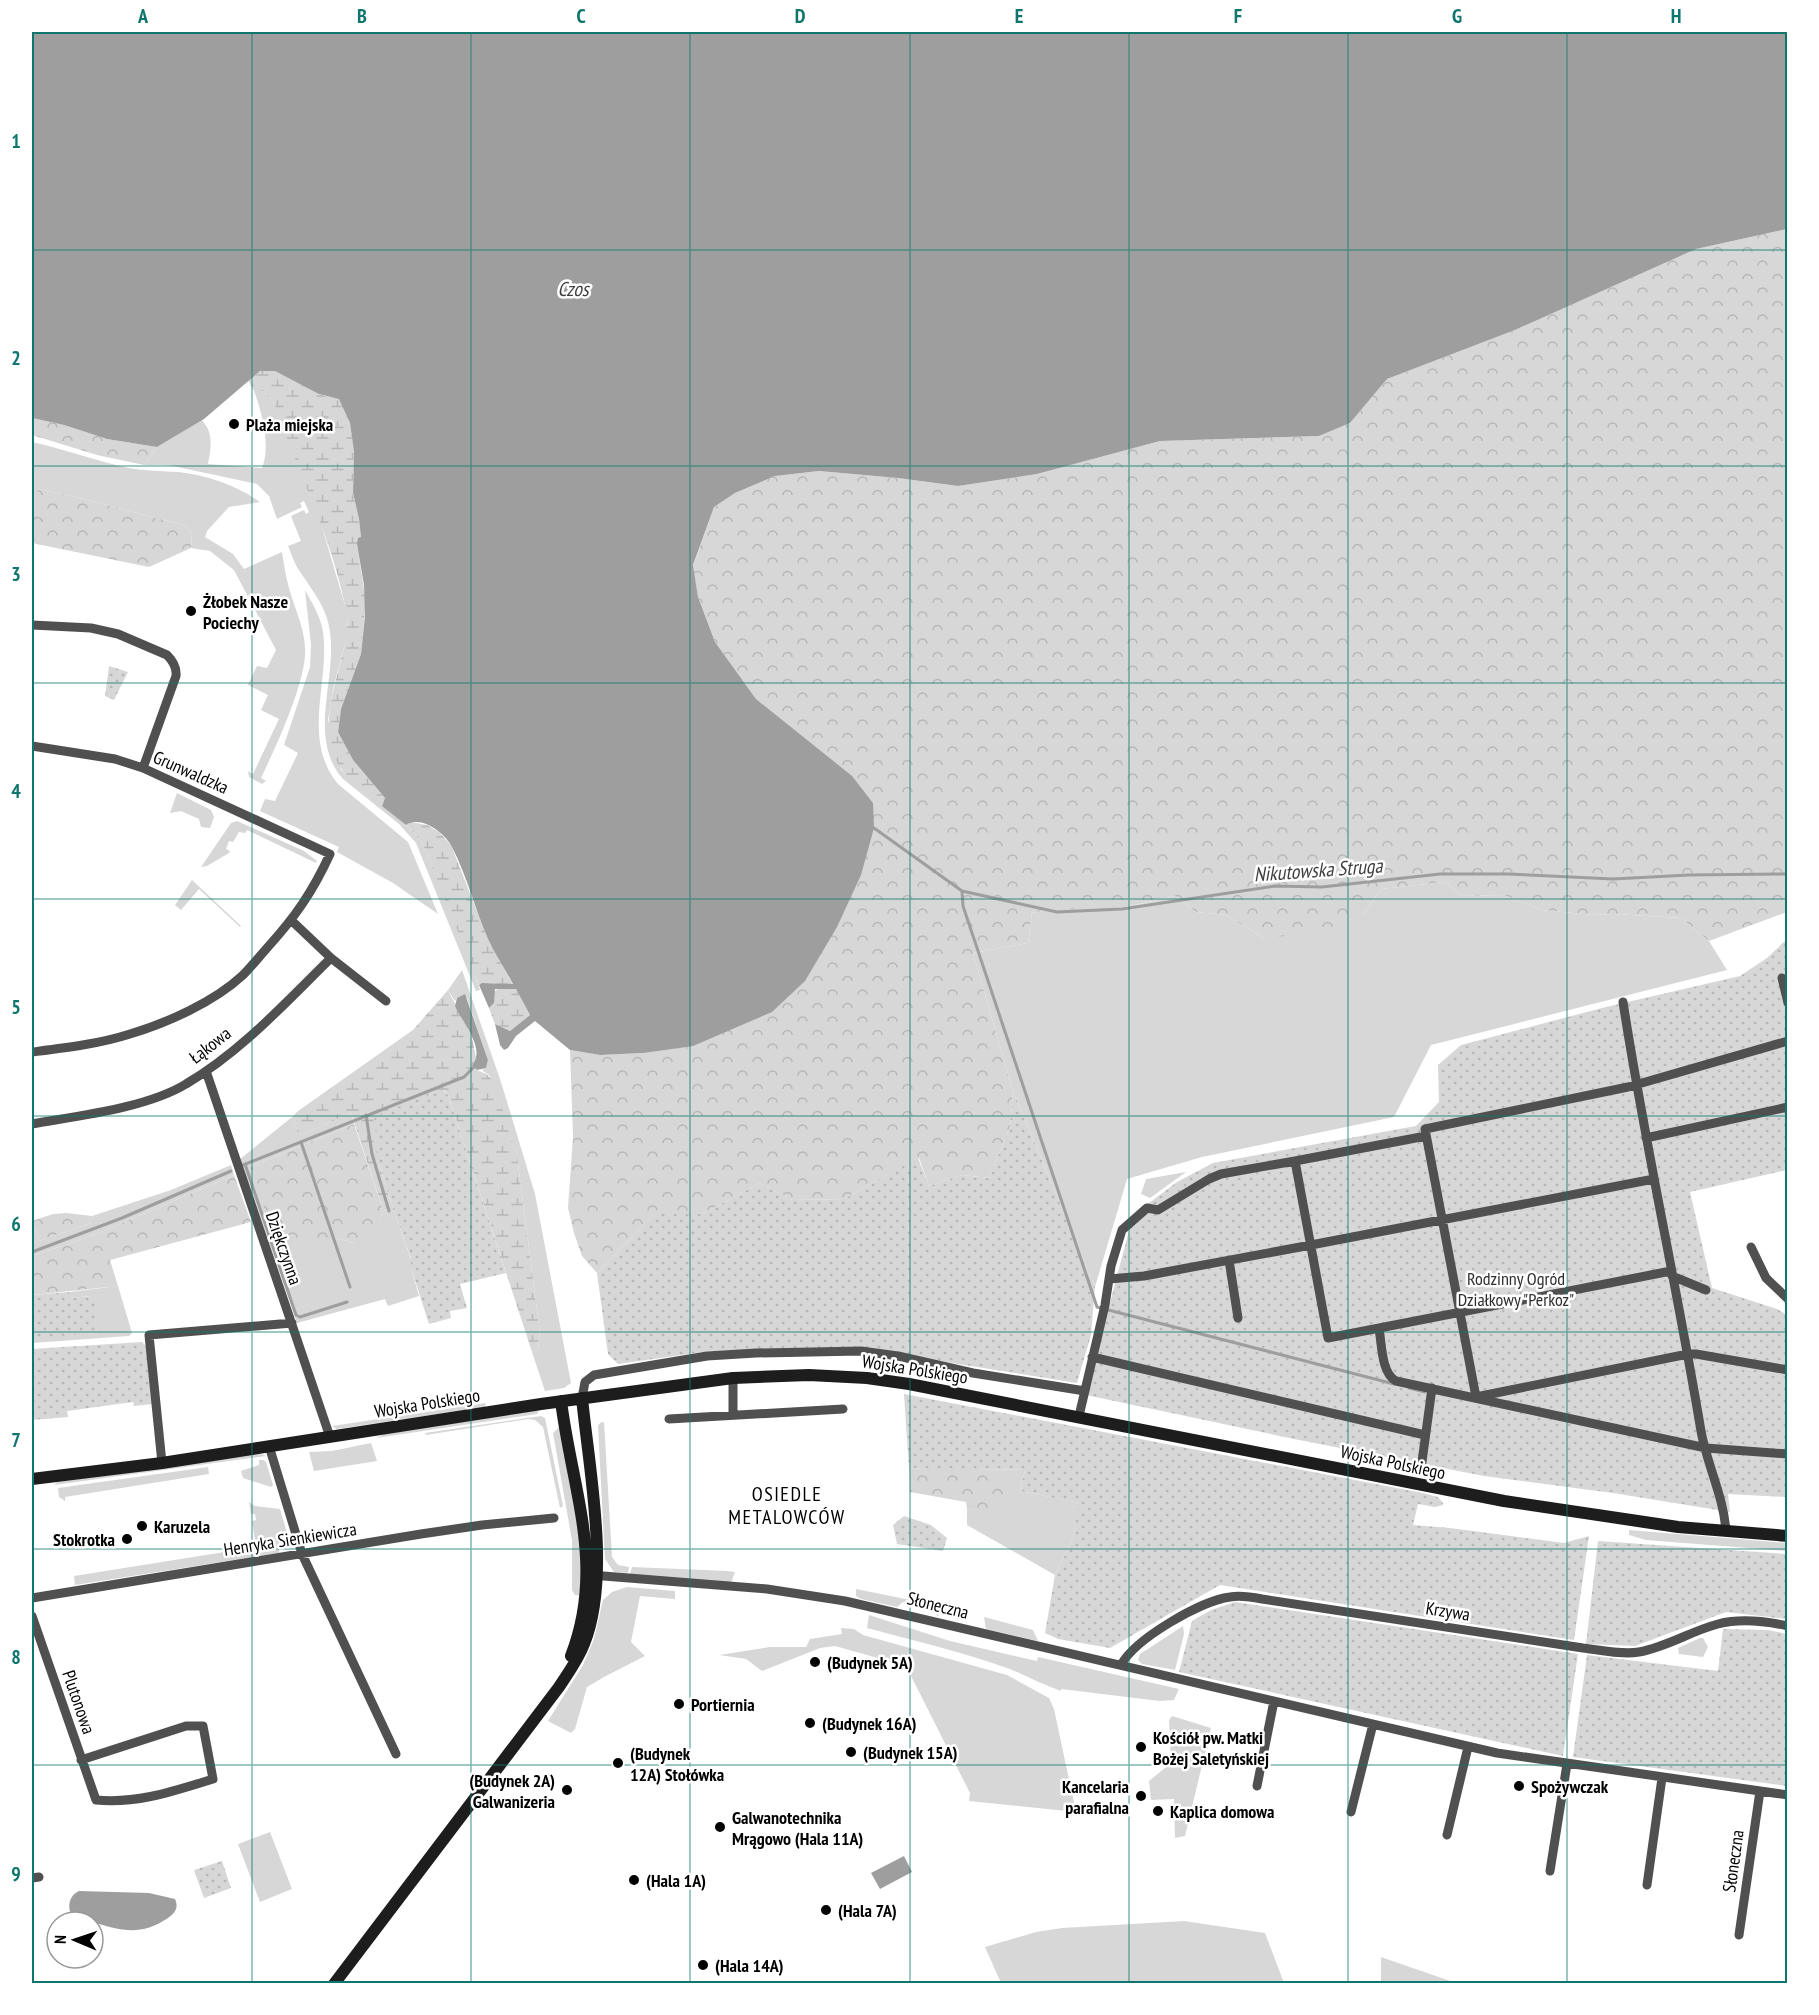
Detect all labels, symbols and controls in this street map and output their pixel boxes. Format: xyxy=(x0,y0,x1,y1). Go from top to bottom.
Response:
text: A xyxy=(137,3,149,29)
text: B xyxy=(357,3,367,29)
text: C xyxy=(576,3,586,29)
text: D xyxy=(795,3,806,29)
text: E xyxy=(1015,3,1023,29)
text: F xyxy=(1234,3,1242,29)
text: G xyxy=(1452,3,1462,29)
text: H xyxy=(1671,3,1681,29)
text: 1 xyxy=(11,128,21,154)
water label: Czos xyxy=(557,276,591,302)
text: 2 xyxy=(11,345,21,371)
place label: Plaża miejska xyxy=(246,413,333,436)
marker: Plaża miejska xyxy=(227,417,241,431)
text: 3 xyxy=(11,561,21,587)
place label: Żłobek Nasze Pociechy xyxy=(203,590,288,634)
marker: Żłobek Nasze Pociechy xyxy=(184,604,198,618)
street label: Grunwaldzka xyxy=(150,745,232,799)
text: 4 xyxy=(11,778,21,804)
water label: Nikutowska Struga xyxy=(1253,852,1384,887)
text: 5 xyxy=(11,994,21,1020)
street label: Łąkowa xyxy=(185,1022,235,1068)
street label: Dziękczynna xyxy=(261,1208,307,1288)
text: 6 xyxy=(11,1211,21,1237)
park label: Rodzinny Ogród Działkowy "Perkoz" xyxy=(1458,1267,1574,1311)
street label: Wojska Polskiego xyxy=(861,1349,970,1389)
street label: Wojska Polskiego xyxy=(373,1383,482,1423)
text: 7 xyxy=(11,1427,21,1453)
street label: Wojska Polskiego xyxy=(1338,1440,1448,1484)
district label: OSIEDLE METALOWCÓW xyxy=(728,1481,846,1530)
place label: Karuzela xyxy=(154,1515,210,1538)
street label: Henryka Sienkiewicza xyxy=(222,1517,358,1561)
marker: Karuzela xyxy=(135,1519,149,1533)
place label: Stokrotka xyxy=(53,1528,115,1551)
marker: Stokrotka xyxy=(120,1532,134,1546)
street label: Słoneczna xyxy=(905,1586,971,1624)
street label: Krzywa xyxy=(1424,1596,1472,1626)
text: 8 xyxy=(11,1644,21,1670)
place label: (Budynek 5A) xyxy=(827,1651,913,1674)
marker: (Budynek 5A) xyxy=(808,1655,822,1669)
street label: Plutonowa xyxy=(57,1667,101,1737)
place label: Portiernia xyxy=(691,1693,755,1716)
marker: Portiernia xyxy=(672,1697,686,1711)
place label: (Budynek 16A) xyxy=(822,1712,916,1735)
marker: (Budynek 16A) xyxy=(803,1716,817,1730)
place label: Kościół pw. Matki Bożej Saletyńskiej xyxy=(1153,1726,1269,1770)
marker: Kościół pw. Matki Bożej Saletyńskiej xyxy=(1134,1740,1148,1754)
place label: (Budynek 15A) xyxy=(863,1741,957,1764)
place label: (Budynek 12A) Stołówka xyxy=(630,1742,724,1786)
marker: (Budynek 15A) xyxy=(844,1745,858,1759)
marker: (Budynek 12A) Stołówka xyxy=(611,1756,625,1770)
place label: (Budynek 2A) Galwanizeria xyxy=(469,1769,555,1813)
place label: Kancelaria parafialna xyxy=(1062,1775,1129,1819)
place label: Spożywczak xyxy=(1531,1775,1609,1798)
marker: Spożywczak xyxy=(1512,1779,1526,1793)
marker: (Budynek 2A) Galwanizeria xyxy=(560,1783,574,1797)
marker: Kancelaria parafialna xyxy=(1134,1789,1148,1803)
place label: Kaplica domowa xyxy=(1170,1800,1274,1823)
marker: Kaplica domowa xyxy=(1151,1804,1165,1818)
place label: Galwanotechnika Mrągowo (Hala 11A) xyxy=(732,1806,863,1850)
marker: Galwanotechnika Mrągowo (Hala 11A) xyxy=(713,1820,727,1834)
street label: Słoneczna xyxy=(1717,1828,1749,1894)
text: 9 xyxy=(11,1861,21,1887)
place label: (Hala 1A) xyxy=(646,1869,706,1892)
marker: (Hala 1A) xyxy=(627,1873,641,1887)
place label: (Hala 7A) xyxy=(838,1899,897,1922)
marker: (Hala 7A) xyxy=(819,1903,833,1917)
north arrow xyxy=(45,1910,105,1970)
text: N xyxy=(50,1935,70,1944)
place label: (Hala 14A) xyxy=(715,1954,784,1977)
marker: (Hala 14A) xyxy=(696,1958,710,1972)

